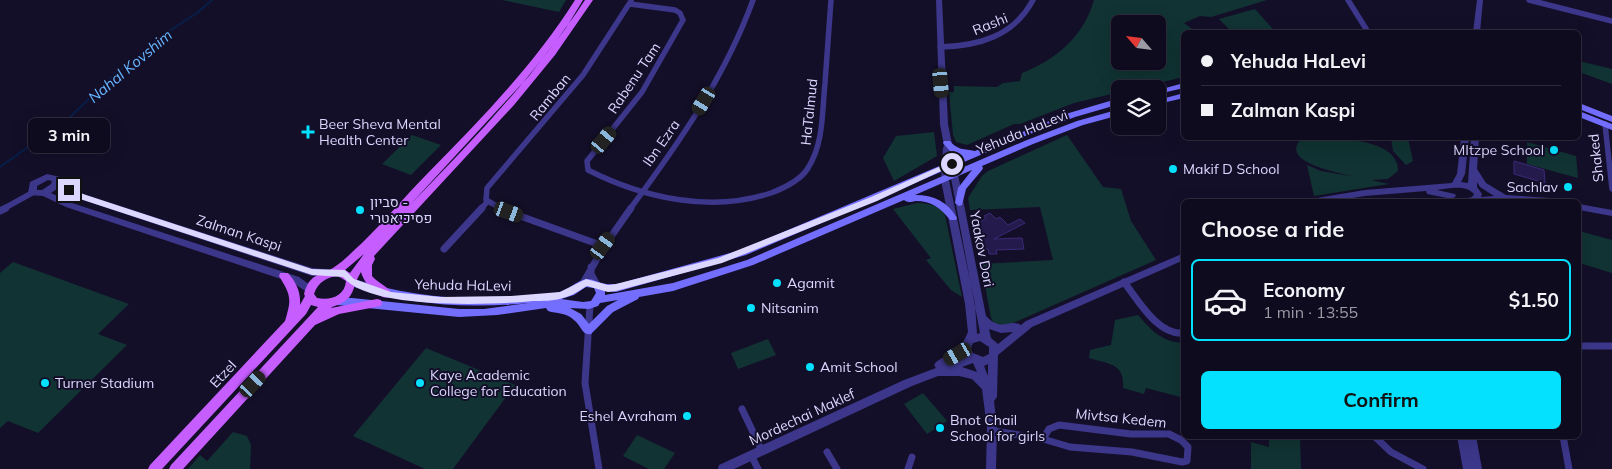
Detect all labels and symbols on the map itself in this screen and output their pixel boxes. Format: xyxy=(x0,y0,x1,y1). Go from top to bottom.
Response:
street label: Rashi xyxy=(970,9,1010,39)
north arrow xyxy=(1111,15,1166,70)
water label: Nahal Kovshim xyxy=(84,25,176,107)
street label: Rabenu Tam xyxy=(604,39,664,117)
car xyxy=(932,67,949,99)
street label: Ramban xyxy=(526,70,574,124)
street label: HaTalmud xyxy=(797,78,821,146)
car xyxy=(689,84,718,118)
street label: Yehuda HaLevi xyxy=(973,106,1070,159)
place label: Beer Sheva Mental Health Center xyxy=(319,115,441,149)
street label: Ibn Ezra xyxy=(638,116,684,170)
callout: 3 min xyxy=(28,118,110,152)
car xyxy=(588,124,619,156)
marker: Beer Sheva Mental Health Center xyxy=(301,125,315,139)
street label: Shaked xyxy=(1585,133,1607,183)
place label: MItzpe School xyxy=(1453,141,1544,159)
marker: MItzpe School xyxy=(1548,144,1560,156)
route start xyxy=(941,153,963,175)
place label: Makif D School xyxy=(1183,160,1280,178)
marker: Makif D School xyxy=(1167,163,1179,175)
place label: Sachlav xyxy=(1507,178,1559,196)
route end xyxy=(58,179,80,201)
marker: Sachlav xyxy=(1562,181,1574,193)
place label: סביון - פסיכיאטרי xyxy=(370,193,432,227)
car xyxy=(492,200,525,224)
marker: סביון - פסיכיאטרי xyxy=(354,204,366,216)
street label: Yaakov Dori xyxy=(966,208,998,289)
street label: Zalman Kaspi xyxy=(194,211,284,255)
car xyxy=(588,229,617,263)
place label: Agamit xyxy=(787,274,835,292)
street label: Yehuda HaLevi xyxy=(413,275,512,295)
marker: Agamit xyxy=(771,277,783,289)
place label: Nitsanim xyxy=(761,299,819,317)
marker: Nitsanim xyxy=(745,302,757,314)
car xyxy=(941,340,974,368)
street label: Etzel xyxy=(206,356,240,392)
place label: Amit School xyxy=(820,358,898,376)
marker: Amit School xyxy=(804,361,816,373)
place label: Kaye Academic College for Education xyxy=(430,366,567,400)
car xyxy=(237,368,268,400)
place label: Turner Stadium xyxy=(55,374,154,392)
marker: Turner Stadium xyxy=(39,377,51,389)
marker: Kaye Academic College for Education xyxy=(414,377,426,389)
street label: Mordechai Maklef xyxy=(746,384,858,449)
street label: Mivtsa Kedem xyxy=(1075,404,1167,432)
place label: Eshel Avraham xyxy=(579,407,677,425)
marker: Eshel Avraham xyxy=(681,410,693,422)
place label: Bnot Chail School for girls xyxy=(950,411,1045,445)
marker: Bnot Chail School for girls xyxy=(934,422,946,434)

